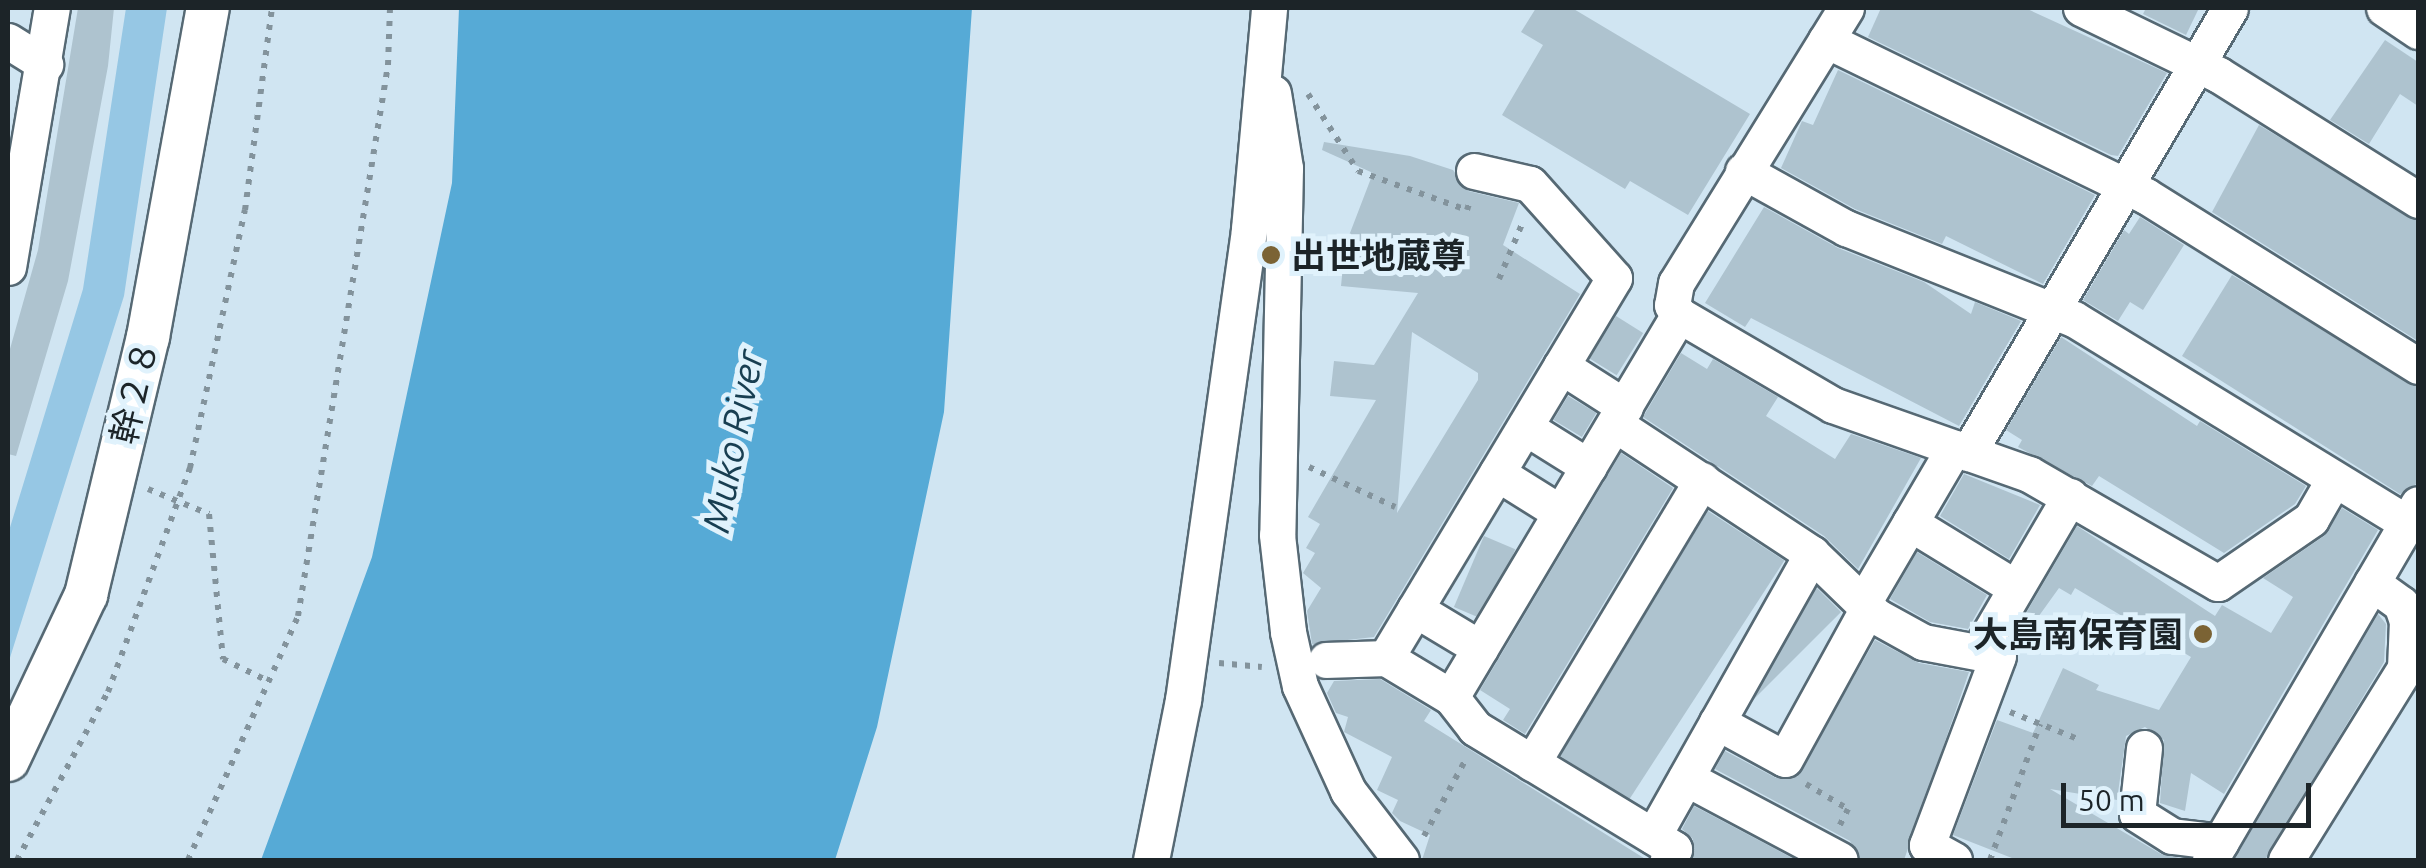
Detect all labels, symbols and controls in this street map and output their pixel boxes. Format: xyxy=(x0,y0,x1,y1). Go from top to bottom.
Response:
place label: 出世地蔵尊 xyxy=(1291,234,1466,276)
marker: 出世地蔵尊 xyxy=(1260,244,1282,266)
street label: 幹２８ xyxy=(102,336,166,448)
water label: Muko River xyxy=(693,346,773,536)
place label: 大島南保育園 xyxy=(1973,613,2183,655)
marker: 大島南保育園 xyxy=(2192,623,2214,645)
scale bar xyxy=(2066,763,2316,825)
text: 50 m xyxy=(2078,783,2145,817)

